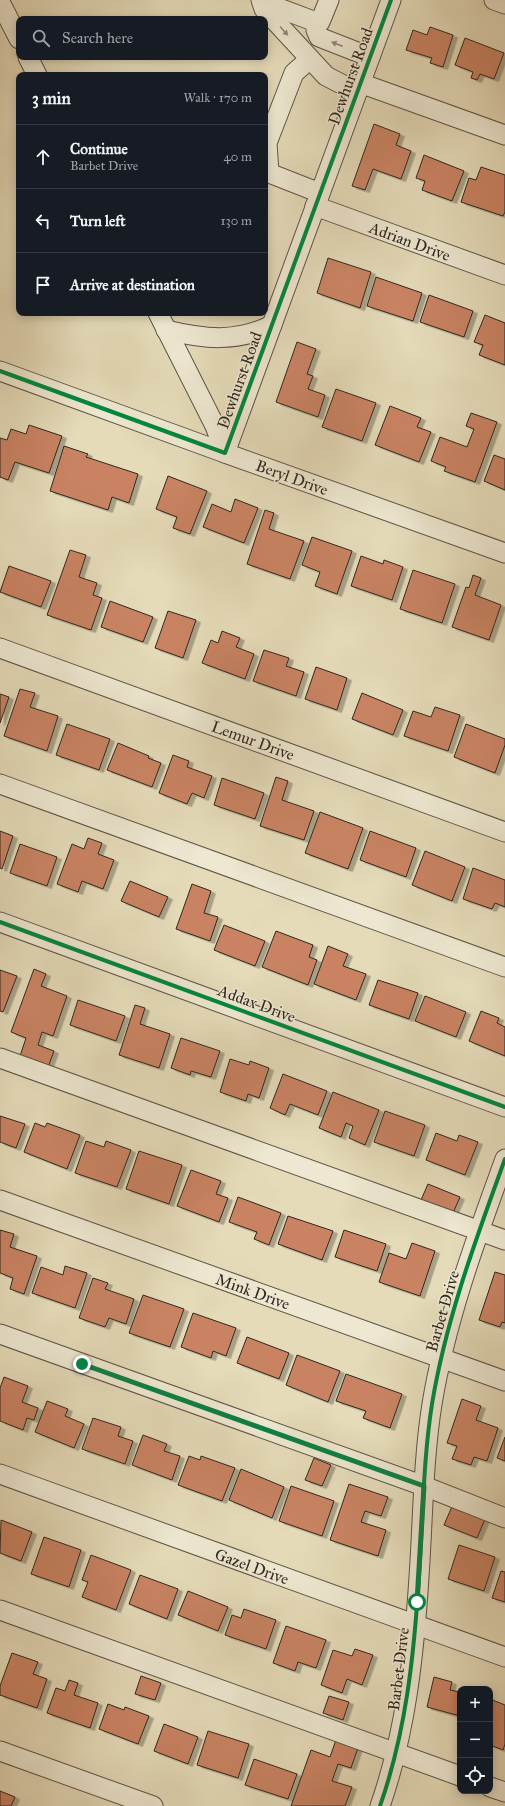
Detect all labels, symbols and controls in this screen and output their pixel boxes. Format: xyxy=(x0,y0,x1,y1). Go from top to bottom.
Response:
search box xyxy=(16,16,268,60)
street label: Dewhurst Road xyxy=(324,25,377,127)
one-way arrow xyxy=(279,26,289,36)
icon: search xyxy=(30,27,52,49)
text: Search here xyxy=(62,29,133,47)
one-way arrow xyxy=(331,41,343,47)
text: 3 min xyxy=(32,88,71,109)
text: Walk · 170 m xyxy=(183,90,252,106)
text: Continue xyxy=(70,140,128,158)
icon: ahead xyxy=(32,146,54,168)
text: 40 m xyxy=(223,149,252,165)
text: Barbet Drive xyxy=(70,158,138,174)
icon: left xyxy=(32,210,54,232)
text: Turn left xyxy=(70,212,126,230)
text: 130 m xyxy=(220,213,252,229)
street label: Adrian Drive xyxy=(366,218,453,265)
icon: arrive xyxy=(32,274,54,296)
text: Arrive at destination xyxy=(70,276,195,294)
street label: Dewhurst Road xyxy=(213,329,266,431)
street label: Beryl Drive xyxy=(253,456,331,499)
street label: Lemur Drive xyxy=(209,717,297,764)
street label: Addax Drive xyxy=(215,980,298,1026)
street label: Barbet Drive xyxy=(422,1268,463,1354)
street label: Mink Drive xyxy=(213,1269,293,1314)
route end xyxy=(73,1355,91,1373)
street label: Gazel Drive xyxy=(212,1544,292,1589)
route start xyxy=(408,1593,426,1611)
street label: Barbet Drive xyxy=(384,1626,413,1712)
map controls xyxy=(457,1686,493,1794)
button: + xyxy=(457,1686,493,1722)
button: − xyxy=(457,1722,493,1758)
button: locate xyxy=(457,1758,493,1794)

